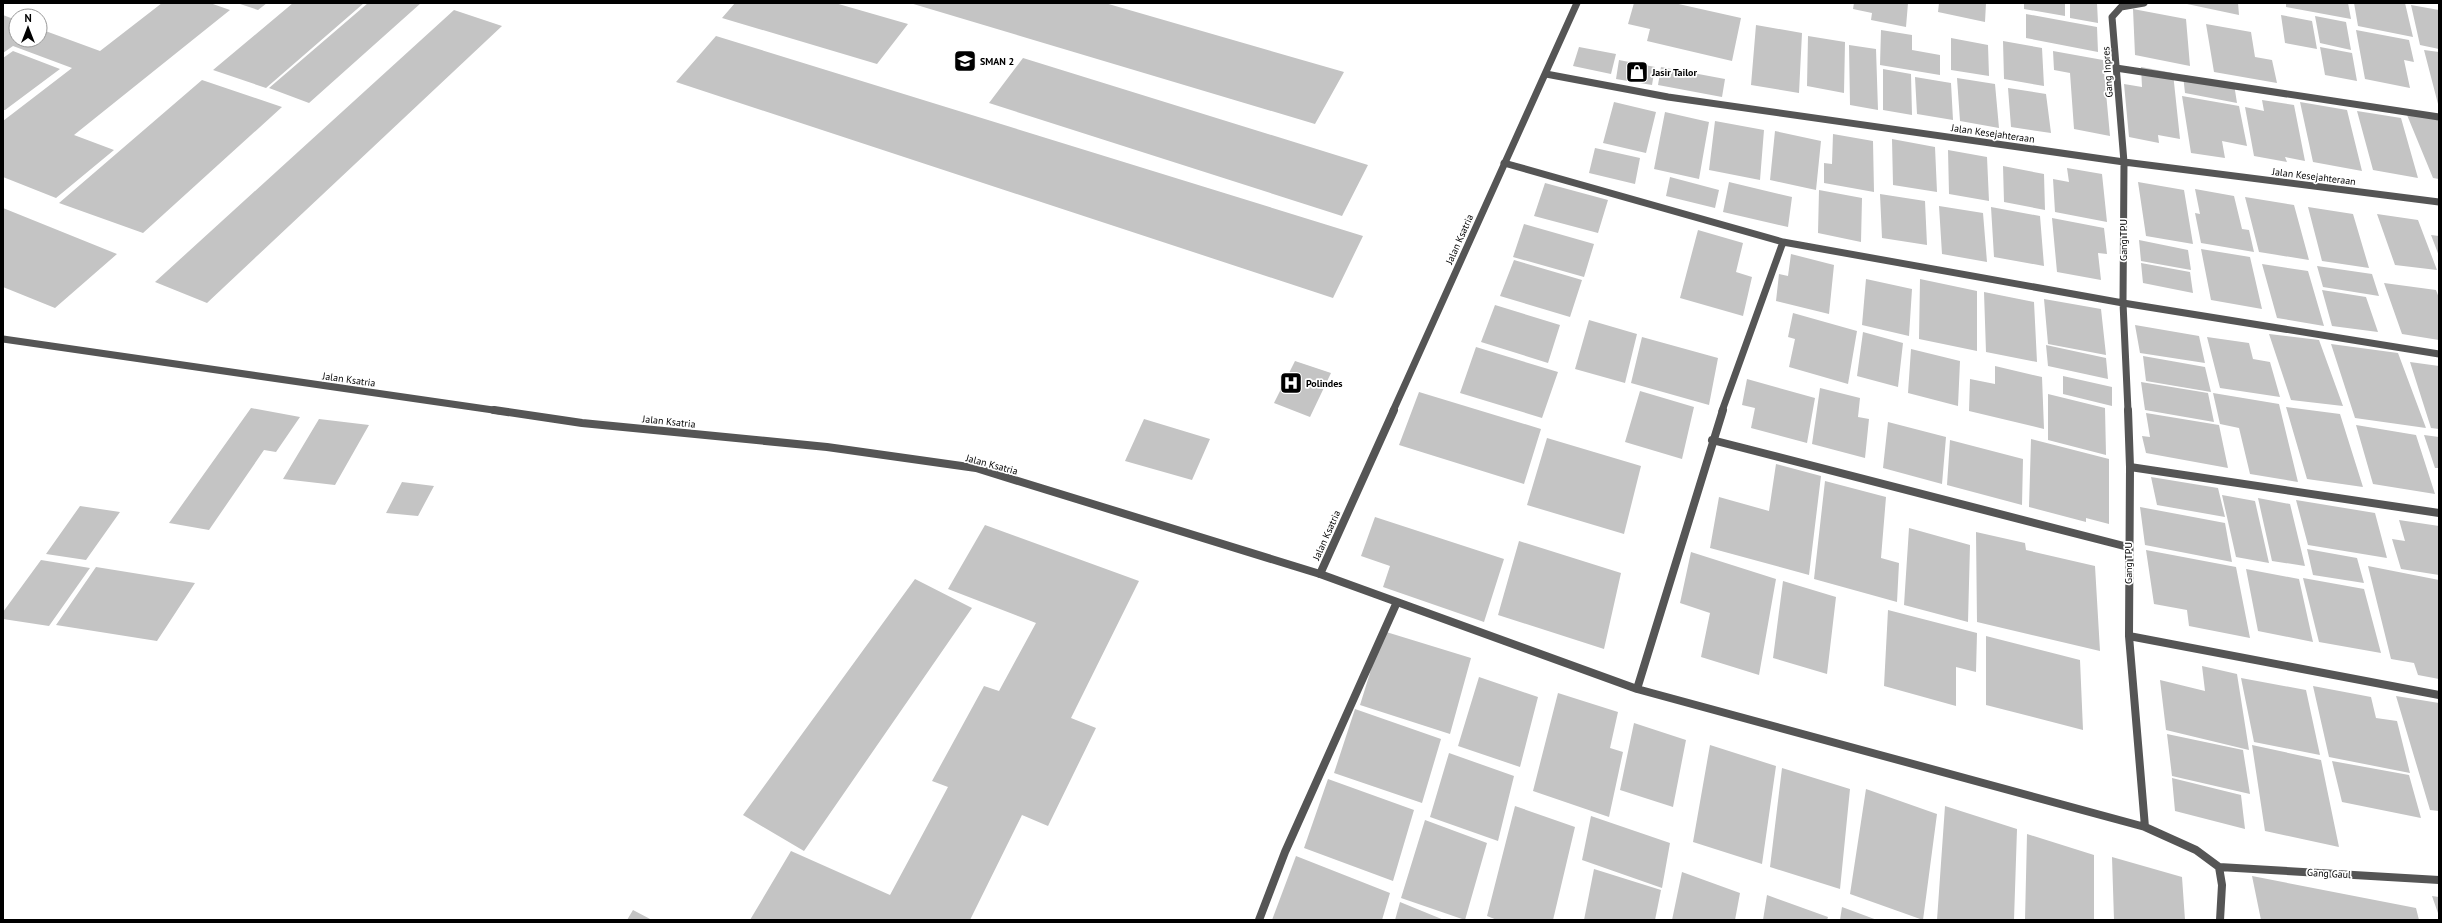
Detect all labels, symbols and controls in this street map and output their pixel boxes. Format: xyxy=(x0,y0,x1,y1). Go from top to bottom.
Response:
north arrow xyxy=(8,8,48,48)
text: N xyxy=(24,11,32,25)
street label: Gang Inpres xyxy=(2099,46,2116,98)
school or university icon: SMAN 2 xyxy=(952,48,978,74)
place label: SMAN 2 xyxy=(980,55,1014,68)
shop icon: Jasir Tailor xyxy=(1624,59,1650,85)
place label: Jasir Tailor xyxy=(1651,66,1697,79)
street label: Jalan Kesejahteraan xyxy=(1949,121,2035,146)
street label: Jalan Kesejahteraan xyxy=(2270,165,2356,188)
street label: Jalan Ksatria xyxy=(1442,212,1476,267)
street label: Gang TPU xyxy=(2117,219,2130,261)
street label: Jalan Ksatria xyxy=(321,369,376,390)
hospital icon: Polindes xyxy=(1278,370,1304,396)
place label: Polindes xyxy=(1306,377,1343,390)
street label: Jalan Ksatria xyxy=(641,412,696,431)
street label: Jalan Ksatria xyxy=(963,451,1019,478)
street label: Jalan Ksatria xyxy=(1309,508,1343,563)
street label: Gang TPU xyxy=(2122,542,2135,584)
street label: Gang Gaul xyxy=(2307,866,2351,881)

